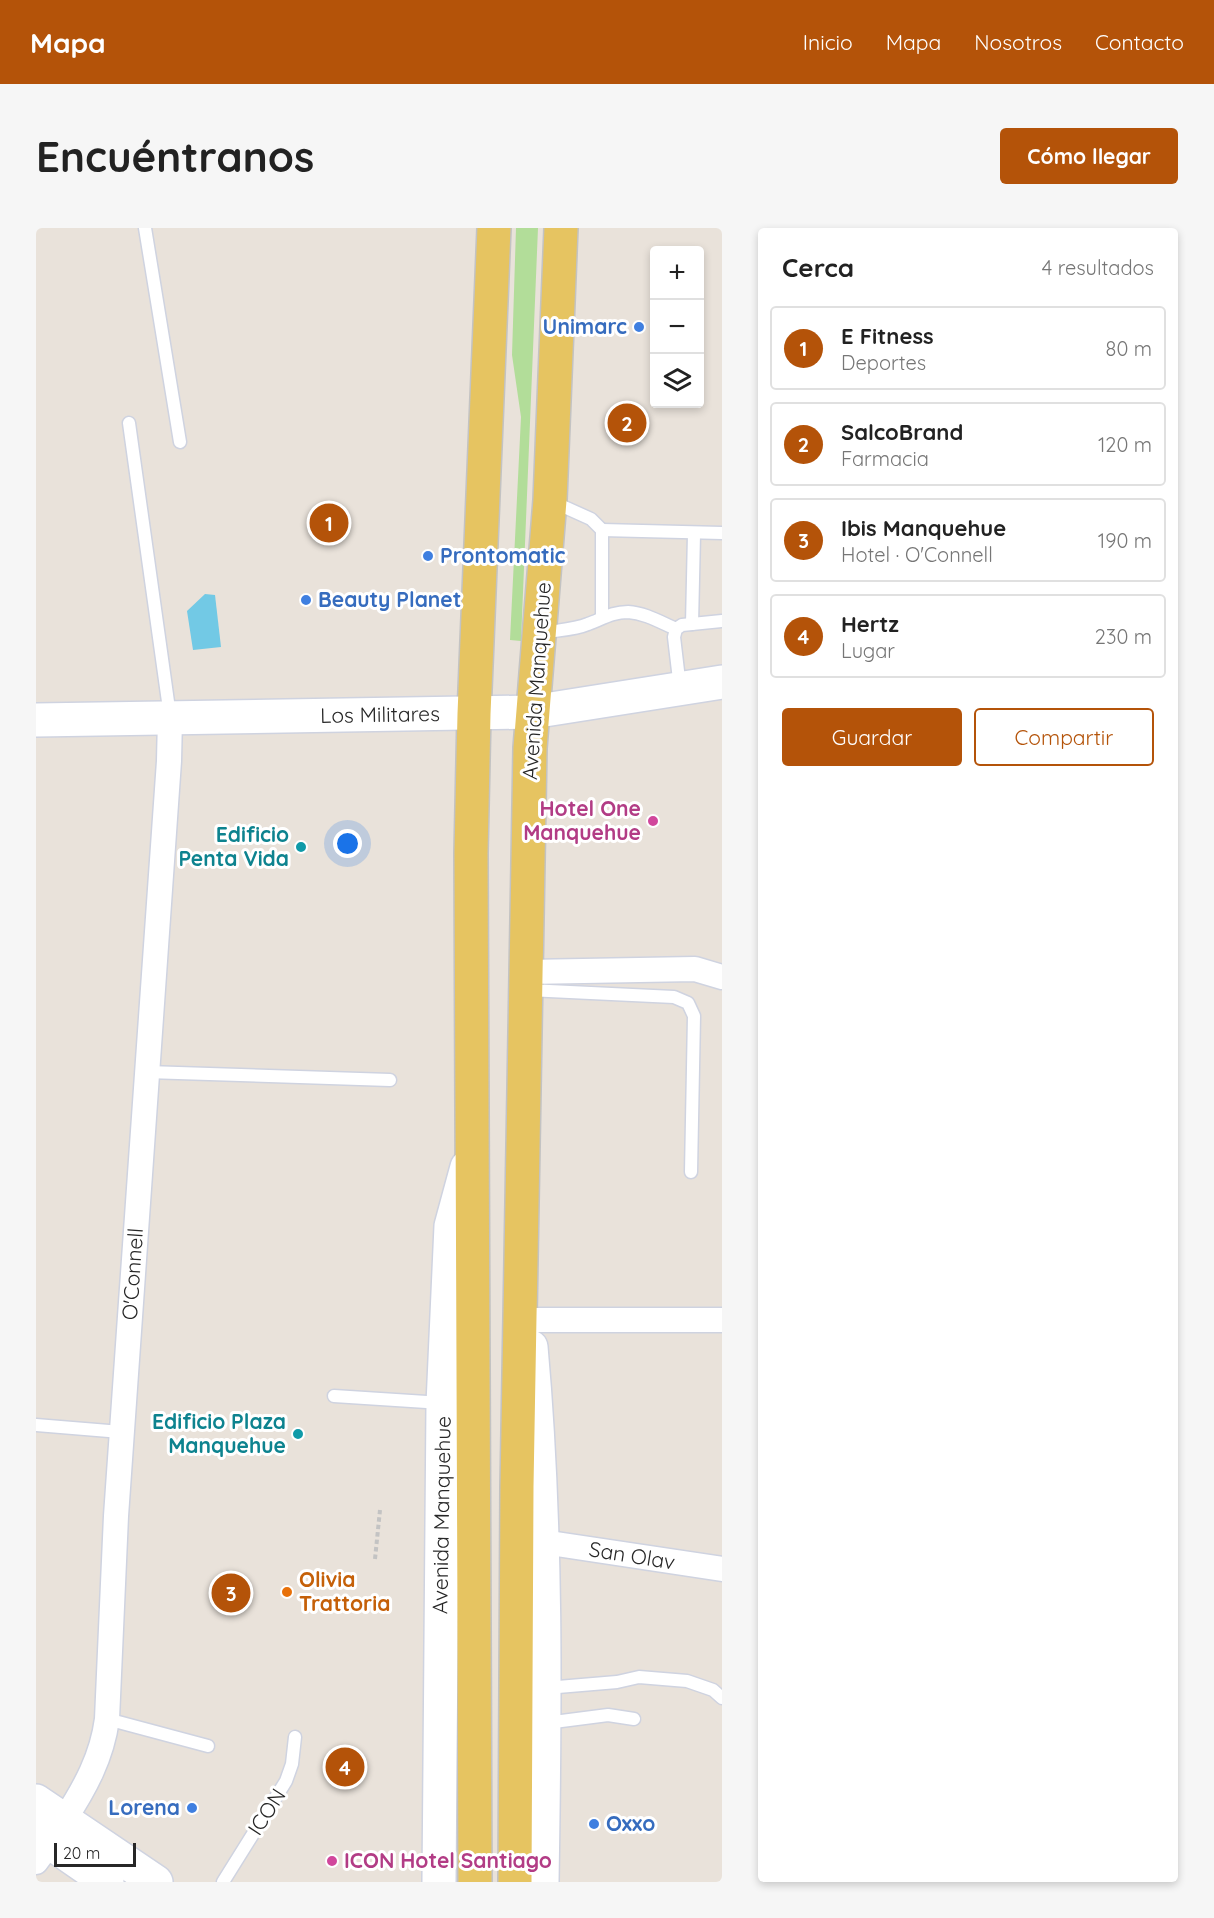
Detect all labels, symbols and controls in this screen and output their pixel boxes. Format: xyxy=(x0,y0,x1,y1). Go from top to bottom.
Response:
text: Mapa xyxy=(30,25,106,60)
text: Inicio xyxy=(803,29,853,55)
text: Mapa xyxy=(886,29,941,55)
text: Nosotros xyxy=(974,29,1062,55)
text: Contacto xyxy=(1095,29,1184,55)
button: Cómo llegar xyxy=(1000,128,1178,184)
text: Encuéntranos xyxy=(36,130,314,183)
map controls xyxy=(650,246,704,408)
button: + xyxy=(650,246,704,300)
text: Cerca xyxy=(782,251,854,284)
text: 4 resultados xyxy=(1042,255,1154,280)
button: − xyxy=(650,300,704,354)
place label: Unimarc xyxy=(543,313,627,339)
marker: Unimarc xyxy=(632,320,646,334)
text: E Fitness xyxy=(841,322,934,350)
text: 1 xyxy=(800,336,807,361)
text: 80 m xyxy=(1106,336,1152,361)
text: Deportes xyxy=(841,350,926,375)
button: layers xyxy=(650,354,704,408)
pin: 2 xyxy=(608,400,646,446)
text: SalcoBrand xyxy=(841,418,963,446)
text: 2 xyxy=(798,432,809,457)
text: 120 m xyxy=(1098,432,1152,457)
text: Farmacia xyxy=(841,446,929,471)
pin: 1 xyxy=(310,500,348,546)
text: Ibis Manquehue xyxy=(841,514,1006,542)
text: 3 xyxy=(798,528,809,553)
text: 190 m xyxy=(1098,528,1152,553)
place label: Prontomatic xyxy=(440,542,566,568)
text: Hotel · O'Connell xyxy=(841,542,993,567)
marker: Prontomatic xyxy=(421,549,435,563)
street label: Avenida Manquehue xyxy=(516,581,556,781)
place label: Beauty Planet xyxy=(318,586,461,612)
marker: Beauty Planet xyxy=(299,593,313,607)
text: Hertz xyxy=(841,610,899,638)
text: 4 xyxy=(798,624,809,649)
text: 230 m xyxy=(1095,624,1152,649)
text: Lugar xyxy=(841,638,895,663)
street label: Los Militares xyxy=(320,700,440,728)
button: Guardar xyxy=(782,708,962,766)
button: Compartir xyxy=(974,708,1154,766)
place label: Hotel One Manquehue xyxy=(523,795,641,845)
marker: Hotel One Manquehue xyxy=(646,814,660,828)
place label: Edificio Penta Vida xyxy=(178,821,289,871)
your location xyxy=(333,829,362,858)
marker: Edificio Penta Vida xyxy=(294,840,308,854)
street label: O'Connell xyxy=(116,1227,148,1321)
place label: Edificio Plaza Manquehue xyxy=(152,1408,286,1458)
street label: Avenida Manquehue xyxy=(426,1416,456,1614)
marker: Edificio Plaza Manquehue xyxy=(291,1427,305,1441)
street label: San Olav xyxy=(587,1535,677,1575)
place label: Olivia Trattoria xyxy=(299,1566,390,1616)
pin: 3 xyxy=(212,1570,250,1616)
marker: Olivia Trattoria xyxy=(280,1585,294,1599)
pin: 4 xyxy=(326,1744,364,1790)
street label: ICON xyxy=(242,1783,291,1840)
place label: Lorena xyxy=(108,1794,180,1820)
marker: Lorena xyxy=(185,1801,199,1815)
place label: Oxxo xyxy=(606,1810,655,1836)
marker: Oxxo xyxy=(587,1817,601,1831)
scale bar xyxy=(54,1840,136,1868)
text: 20 m xyxy=(63,1843,100,1863)
place label: ICON Hotel Santiago xyxy=(344,1847,552,1873)
marker: ICON Hotel Santiago xyxy=(325,1854,339,1868)

